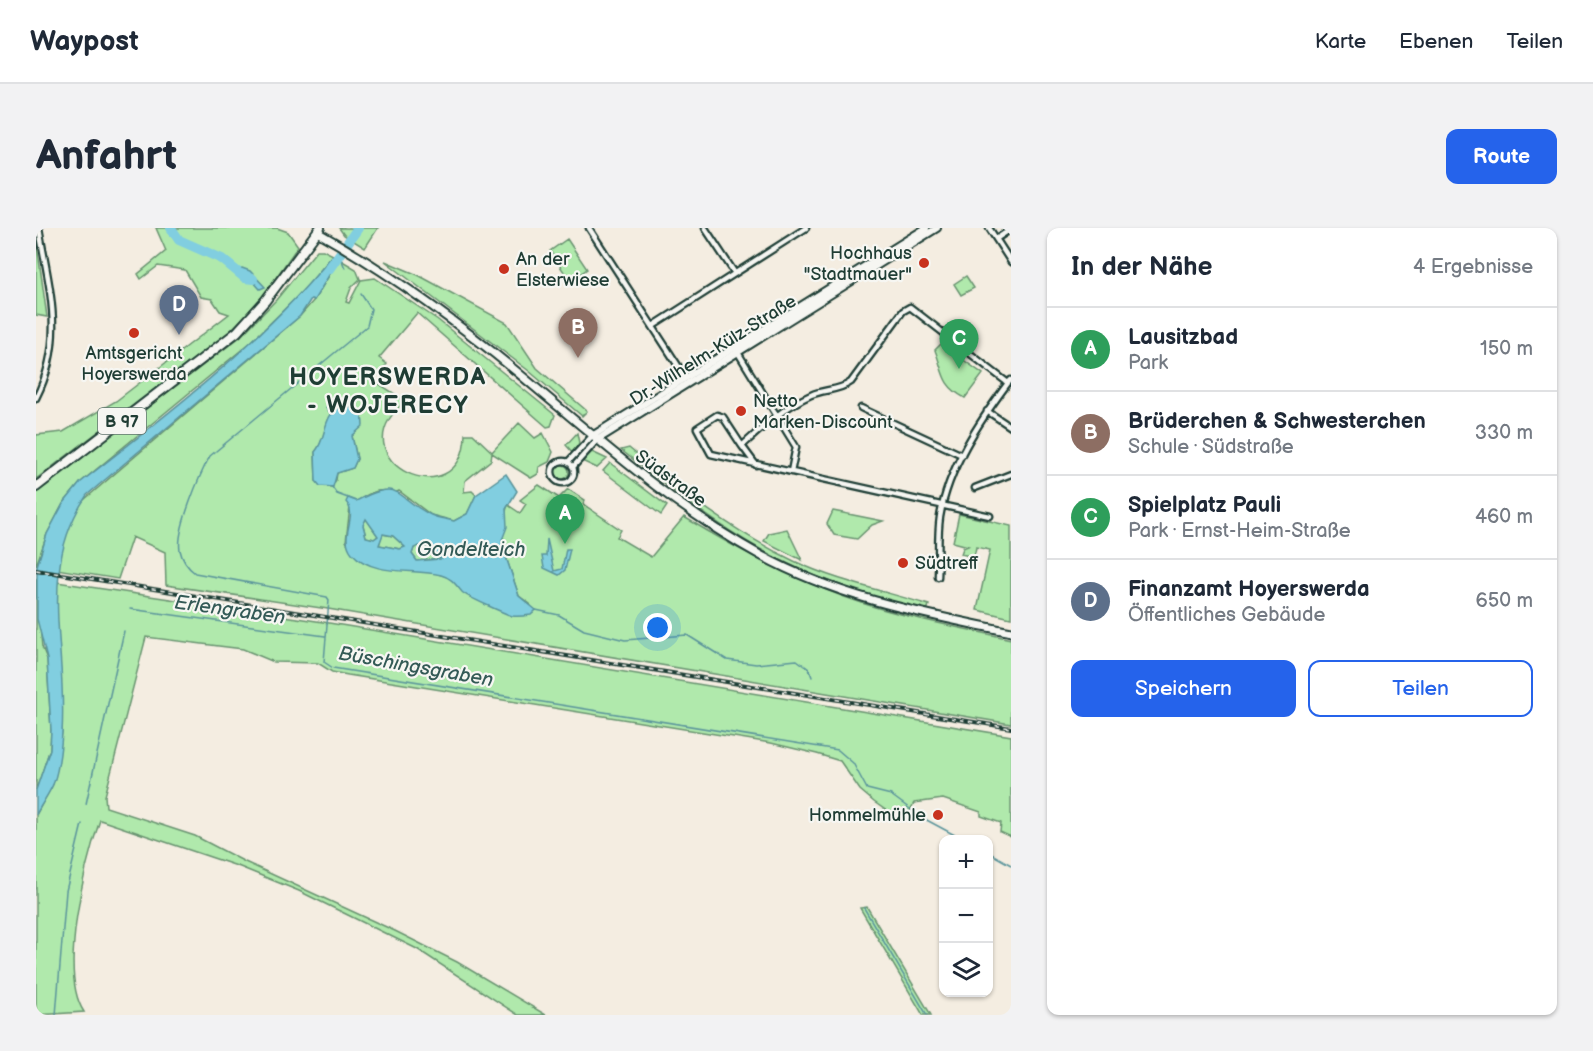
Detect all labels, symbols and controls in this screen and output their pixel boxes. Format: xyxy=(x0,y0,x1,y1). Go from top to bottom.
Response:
text: Waypost xyxy=(30,25,139,58)
text: Karte xyxy=(1315,29,1366,54)
text: Ebenen xyxy=(1399,29,1473,54)
text: Teilen xyxy=(1506,29,1563,54)
button: Route xyxy=(1446,129,1557,184)
text: Anfahrt xyxy=(36,131,177,182)
place label: Hochhaus "Stadtmauer" xyxy=(804,243,912,285)
place label: An der Elsterwiese xyxy=(516,249,610,291)
text: In der Nähe xyxy=(1071,252,1213,283)
text: 4 Ergebnisse xyxy=(1413,255,1533,279)
marker: Hochhaus "Stadtmauer" xyxy=(917,256,931,270)
marker: An der Elsterwiese xyxy=(497,262,511,276)
pin: D xyxy=(160,285,198,335)
street label: Dr.-Wilhelm-Külz-Straße xyxy=(626,290,801,410)
pin: B xyxy=(558,308,598,358)
pin: C xyxy=(940,320,978,369)
text: Lausitzbad xyxy=(1128,324,1238,351)
marker: Amtsgericht Hoyerswerda xyxy=(127,326,141,340)
text: A xyxy=(1084,337,1097,361)
text: 150 m xyxy=(1480,337,1533,361)
place label: Amtsgericht Hoyerswerda xyxy=(81,343,187,385)
text: Park xyxy=(1128,351,1168,375)
district label: HOYERSWERDA - WOJERECY xyxy=(289,363,487,420)
place label: Netto Marken-Discount xyxy=(753,391,893,433)
marker: Netto Marken-Discount xyxy=(734,404,748,418)
road number: B 97 xyxy=(98,408,146,434)
text: Brüderchen & Schwesterchen xyxy=(1128,408,1426,435)
text: B xyxy=(1083,421,1098,445)
text: 330 m xyxy=(1475,421,1533,445)
text: Schule · Südstraße xyxy=(1128,435,1294,459)
street label: Südstraße xyxy=(631,446,711,511)
text: Spielplatz Pauli xyxy=(1128,492,1281,519)
pin: A xyxy=(546,494,584,544)
text: C xyxy=(1083,505,1098,529)
text: 460 m xyxy=(1475,505,1533,529)
text: Park · Ernst-Heim-Straße xyxy=(1128,519,1351,543)
water label: Gondelteich xyxy=(417,538,525,562)
place label: Südtreff xyxy=(915,553,979,574)
marker: Südtreff xyxy=(896,556,910,570)
text: Finanzamt Hoyerswerda xyxy=(1128,576,1370,603)
text: D xyxy=(1084,589,1097,613)
text: 650 m xyxy=(1476,589,1533,613)
water label: Erlengraben xyxy=(173,590,287,630)
text: Öffentliches Gebäude xyxy=(1128,603,1325,627)
your location xyxy=(643,613,672,642)
water label: Büschingsgraben xyxy=(337,642,495,692)
button: Speichern xyxy=(1071,660,1296,717)
button: Teilen xyxy=(1308,660,1533,717)
place label: Hommelmühle xyxy=(809,805,926,826)
marker: Hommelmühle xyxy=(931,808,945,822)
map controls xyxy=(939,835,993,997)
button: + xyxy=(939,835,993,889)
button: − xyxy=(939,889,993,943)
button: layers xyxy=(939,943,993,997)

